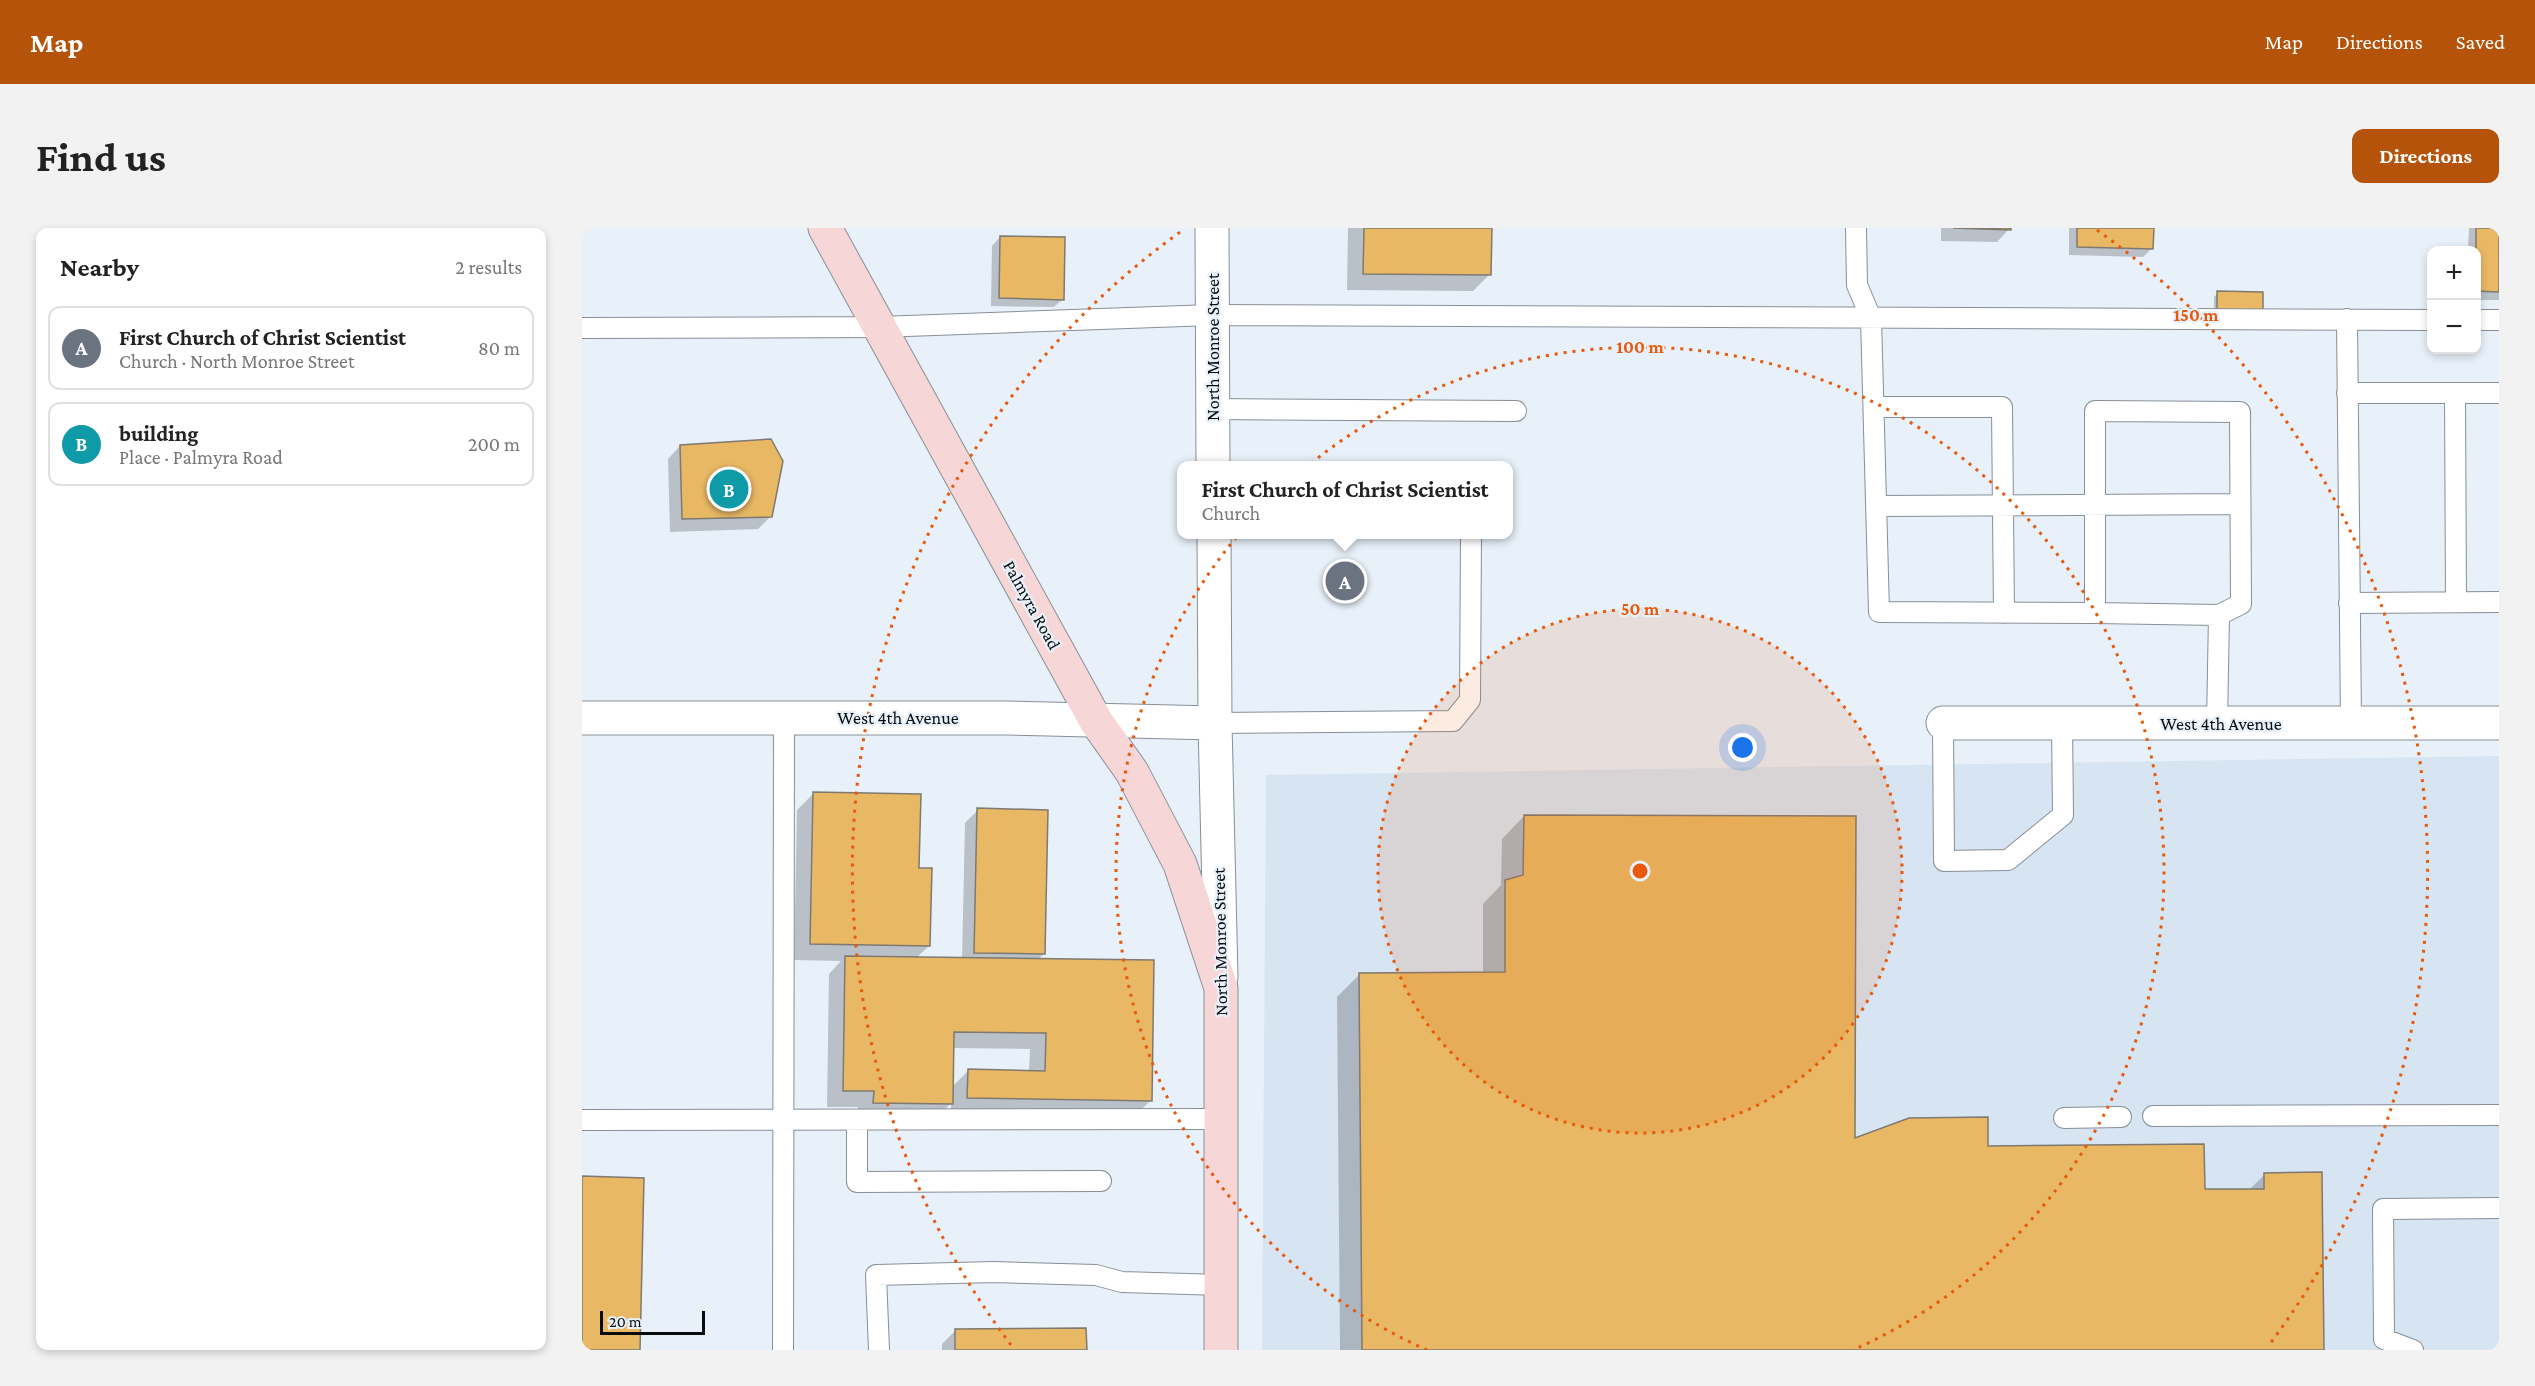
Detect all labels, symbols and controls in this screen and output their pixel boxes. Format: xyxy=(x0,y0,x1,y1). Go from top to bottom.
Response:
text: Map xyxy=(30,27,83,58)
text: Map xyxy=(2265,30,2303,54)
text: Directions xyxy=(2336,30,2423,54)
text: Saved xyxy=(2456,30,2505,54)
button: Directions xyxy=(2352,129,2499,183)
text: Find us xyxy=(36,133,166,180)
map controls xyxy=(2427,246,2481,354)
button: + xyxy=(2427,246,2481,300)
text: Nearby xyxy=(60,253,139,282)
text: 2 results xyxy=(455,256,522,278)
street label: North Monroe Street xyxy=(1203,272,1223,421)
button: − xyxy=(2427,300,2481,354)
text: 150 m xyxy=(2173,305,2219,325)
text: First Church of Christ Scientist xyxy=(119,325,406,350)
text: A xyxy=(76,337,87,359)
text: 80 m xyxy=(478,337,520,359)
text: 100 m xyxy=(1616,337,1664,357)
text: Church · North Monroe Street xyxy=(119,350,355,372)
text: building xyxy=(119,421,198,446)
text: B xyxy=(76,433,87,455)
text: 200 m xyxy=(468,433,520,455)
text: Place · Palmyra Road xyxy=(119,446,283,468)
popup xyxy=(1177,461,1513,539)
pin: B xyxy=(710,466,748,512)
text: First Church of Christ Scientist xyxy=(1201,477,1489,502)
text: Church xyxy=(1201,502,1260,524)
street label: Palmyra Road xyxy=(999,557,1065,654)
pin: A xyxy=(1326,558,1365,604)
text: 50 m xyxy=(1621,599,1660,619)
street label: West 4th Avenue xyxy=(837,708,959,728)
street label: West 4th Avenue xyxy=(2160,714,2282,734)
your location xyxy=(1728,733,1757,762)
centre of rings xyxy=(1630,861,1650,881)
street label: North Monroe Street xyxy=(1209,867,1231,1016)
scale bar xyxy=(600,1308,705,1336)
text: 20 m xyxy=(609,1313,642,1330)

